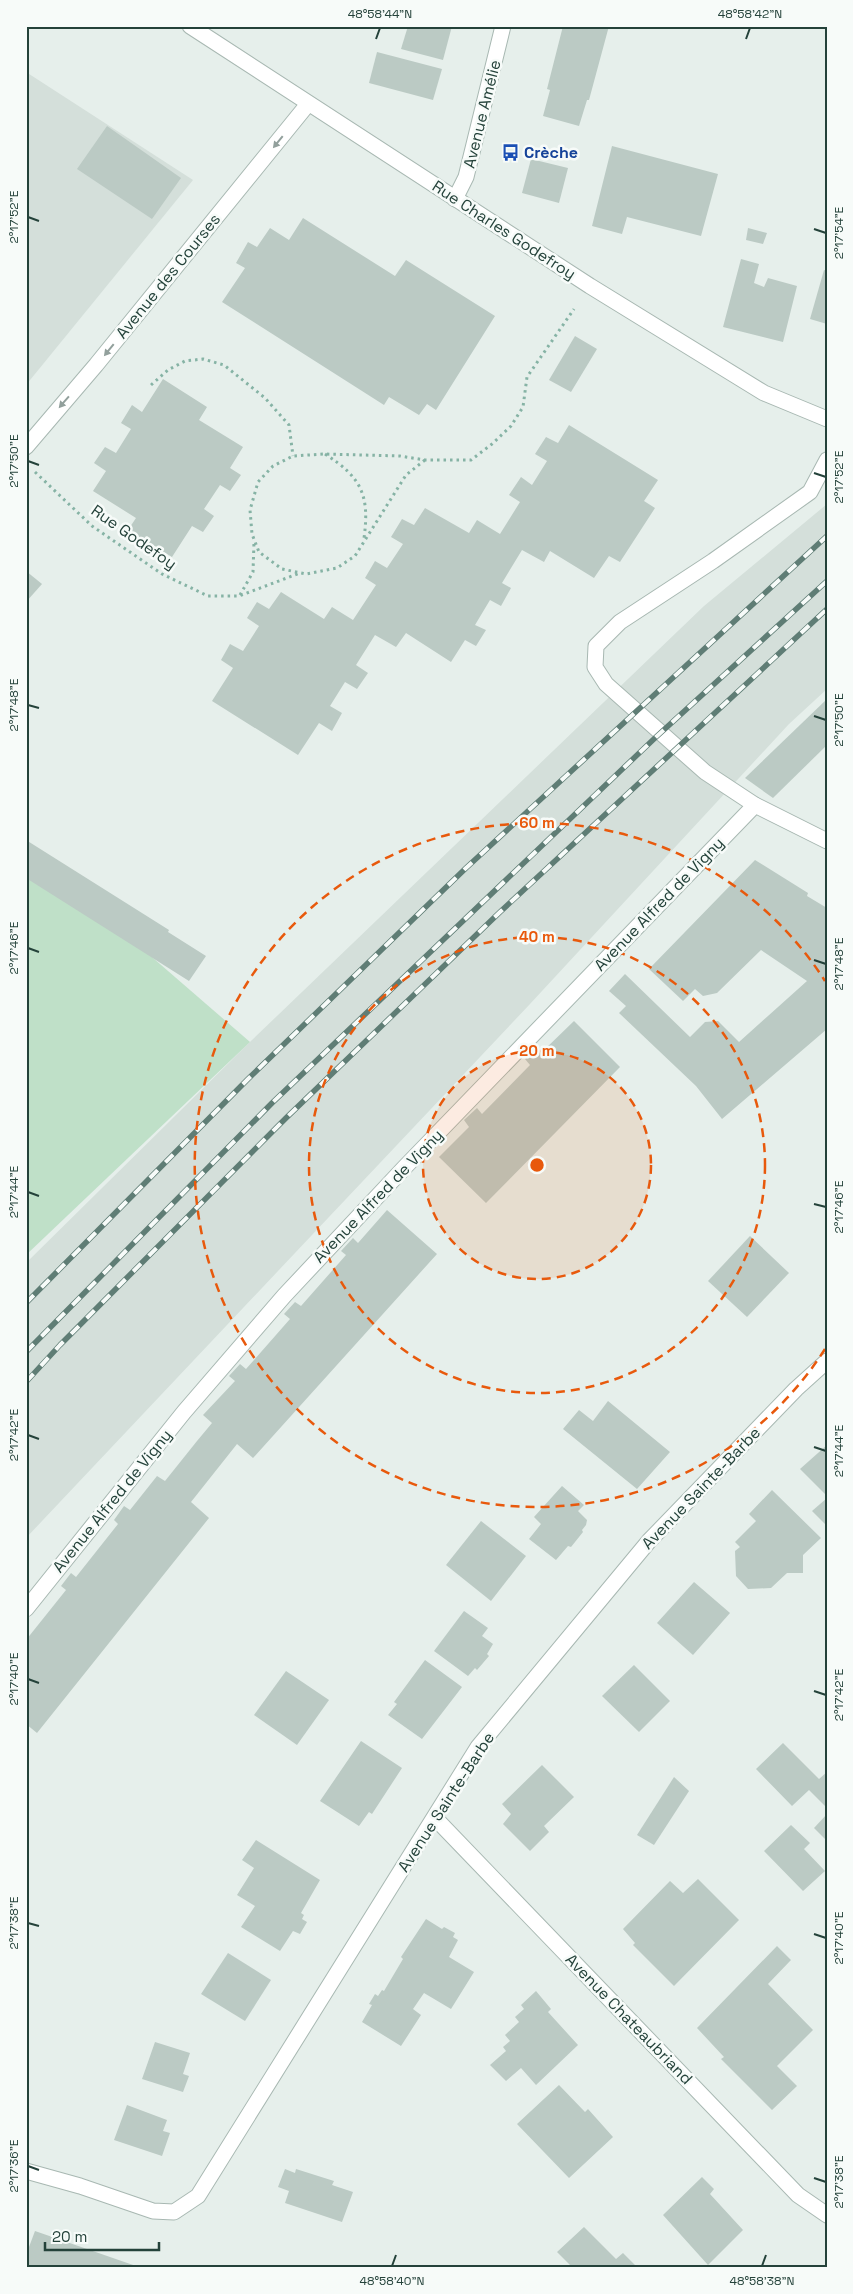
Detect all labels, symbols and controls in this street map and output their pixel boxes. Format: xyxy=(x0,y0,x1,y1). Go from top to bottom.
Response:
text: 48°58'44"N xyxy=(348,6,412,22)
text: 48°58'42"N xyxy=(718,6,782,22)
street label: Avenue Amélie xyxy=(458,58,506,170)
one-way arrow xyxy=(272,135,283,148)
bus stop icon: Crèche xyxy=(500,142,520,162)
place label: Crèche xyxy=(524,142,578,163)
street label: Rue Charles Godefroy xyxy=(428,176,580,284)
text: 2°17'52"E xyxy=(6,190,22,243)
text: 2°17'54"E xyxy=(831,206,847,259)
street label: Avenue des Courses xyxy=(111,209,225,343)
one-way arrow xyxy=(103,343,114,356)
one-way arrow xyxy=(59,396,70,409)
text: 2°17'50"E xyxy=(6,434,22,488)
text: 2°17'52"E xyxy=(831,450,847,503)
street label: Rue Godefoy xyxy=(87,500,181,574)
text: 2°17'48"E xyxy=(6,678,22,731)
text: 2°17'50"E xyxy=(831,693,847,747)
text: 60 m xyxy=(519,813,555,832)
street label: Avenue Alfred de Vigny xyxy=(589,833,729,975)
text: 2°17'46"E xyxy=(6,921,22,974)
text: 40 m xyxy=(519,927,555,946)
text: 2°17'48"E xyxy=(831,937,847,990)
text: 20 m xyxy=(519,1041,555,1060)
street label: Avenue Alfred de Vigny xyxy=(308,1125,448,1267)
centre of rings xyxy=(528,1156,546,1174)
text: 2°17'44"E xyxy=(6,1165,22,1218)
text: 2°17'46"E xyxy=(831,1180,847,1233)
text: 2°17'42"E xyxy=(6,1408,22,1461)
street label: Avenue Sainte-Barbe xyxy=(637,1422,765,1554)
text: 2°17'44"E xyxy=(831,1424,847,1477)
street label: Avenue Alfred de Vigny xyxy=(48,1425,176,1577)
text: 2°17'40"E xyxy=(6,1652,22,1706)
text: 2°17'42"E xyxy=(831,1668,847,1721)
street label: Avenue Sainte-Barbe xyxy=(393,1728,499,1876)
text: 2°17'38"E xyxy=(6,1896,22,1950)
text: 2°17'40"E xyxy=(831,1911,847,1965)
street label: Avenue Chateaubriand xyxy=(561,1949,697,2089)
text: 2°17'36"E xyxy=(6,2139,22,2193)
text: 2°17'38"E xyxy=(831,2155,847,2209)
scale bar xyxy=(45,2219,159,2251)
text: 20 m xyxy=(52,2227,87,2246)
text: 48°58'40"N xyxy=(360,2273,424,2289)
text: 48°58'38"N xyxy=(729,2273,795,2289)

